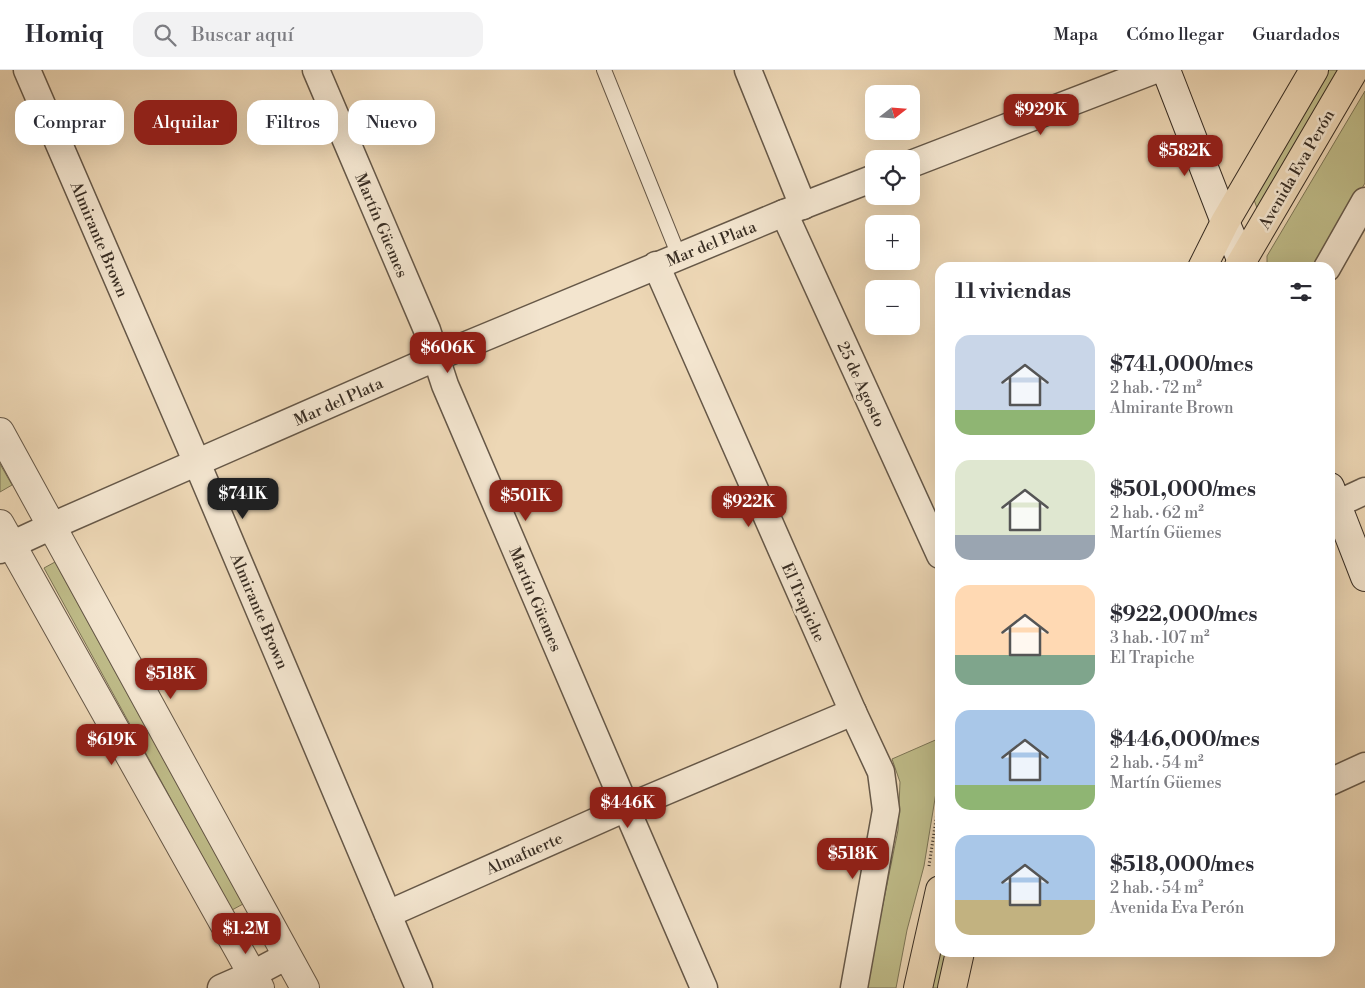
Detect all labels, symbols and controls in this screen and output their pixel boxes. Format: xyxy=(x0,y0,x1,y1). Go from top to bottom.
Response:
search box xyxy=(133,12,483,57)
text: Homiq xyxy=(25,20,103,50)
icon: search xyxy=(151,21,179,49)
text: Buscar aquí xyxy=(191,23,294,47)
text: Mapa xyxy=(1054,23,1098,46)
text: Cómo llegar xyxy=(1126,23,1224,46)
text: Guardados xyxy=(1252,23,1340,46)
north arrow xyxy=(865,85,920,140)
map controls xyxy=(865,85,920,335)
pin: $929K xyxy=(1006,93,1076,136)
chip: Comprar xyxy=(15,100,124,145)
chip: Alquilar xyxy=(134,100,237,145)
chip: Filtros xyxy=(247,100,338,145)
chip: Nuevo xyxy=(348,100,435,145)
text: $929K xyxy=(1015,100,1067,120)
street label: Avenida Eva Perón xyxy=(1254,106,1339,234)
pin: $582K xyxy=(1150,134,1220,177)
text: $582K xyxy=(1159,141,1211,161)
button: locate xyxy=(865,150,920,205)
street label: Martín Güemes xyxy=(350,170,412,281)
street label: Almirante Brown xyxy=(65,178,133,301)
button: + xyxy=(865,215,920,270)
street label: Mar del Plata xyxy=(663,216,760,271)
icon: filters xyxy=(1287,278,1315,306)
text: 11 viviendas xyxy=(955,279,1071,305)
button: − xyxy=(865,280,920,335)
pin: $606K xyxy=(413,332,483,374)
text: $606K xyxy=(421,338,475,358)
street label: 25 de Agosto xyxy=(833,338,890,430)
text: $741,000/mes xyxy=(1110,352,1253,378)
icon: home xyxy=(995,355,1055,415)
street label: Mar del Plata xyxy=(291,373,387,430)
text: 2 hab. · 72 m² xyxy=(1110,378,1202,398)
text: Almirante Brown xyxy=(1110,398,1234,418)
text: $501,000/mes xyxy=(1110,477,1256,503)
pin: $741K xyxy=(208,478,278,520)
pin: $501K xyxy=(491,480,561,522)
icon: home xyxy=(995,480,1055,540)
text: $741K xyxy=(218,484,268,504)
text: $501K xyxy=(500,486,552,506)
pin: $922K xyxy=(714,486,784,528)
text: $922K xyxy=(723,492,775,512)
text: 2 hab. · 62 m² xyxy=(1110,503,1204,523)
text: Martín Güemes xyxy=(1110,523,1221,543)
street label: Martín Güemes xyxy=(504,544,566,655)
street label: Almirante Brown xyxy=(225,550,293,673)
street label: El Trapiche xyxy=(777,560,829,645)
text: $922,000/mes xyxy=(1110,602,1258,628)
icon: home xyxy=(995,605,1055,665)
text: 3 hab. · 107 m² xyxy=(1110,628,1210,648)
text: El Trapiche xyxy=(1110,648,1195,668)
pin: $518K xyxy=(136,658,206,700)
text: $518K xyxy=(146,664,196,684)
pin: $619K xyxy=(77,724,147,766)
text: $446,000/mes xyxy=(1110,727,1260,753)
text: $619K xyxy=(87,730,137,750)
icon: home xyxy=(995,730,1055,790)
text: 2 hab. · 54 m² xyxy=(1110,753,1204,773)
text: Martín Güemes xyxy=(1110,773,1221,793)
pin: $446K xyxy=(593,786,663,829)
text: $446K xyxy=(601,793,655,813)
street label: Almafuerte xyxy=(482,828,566,880)
pin: $518K xyxy=(818,838,888,880)
text: $518K xyxy=(828,844,878,864)
text: $518,000/mes xyxy=(1110,852,1254,878)
icon: home xyxy=(995,855,1055,915)
text: 2 hab. · 54 m² xyxy=(1110,878,1204,898)
text: Avenida Eva Perón xyxy=(1110,898,1244,918)
pin: $1.2M xyxy=(211,912,281,955)
text: $1.2M xyxy=(223,919,269,939)

